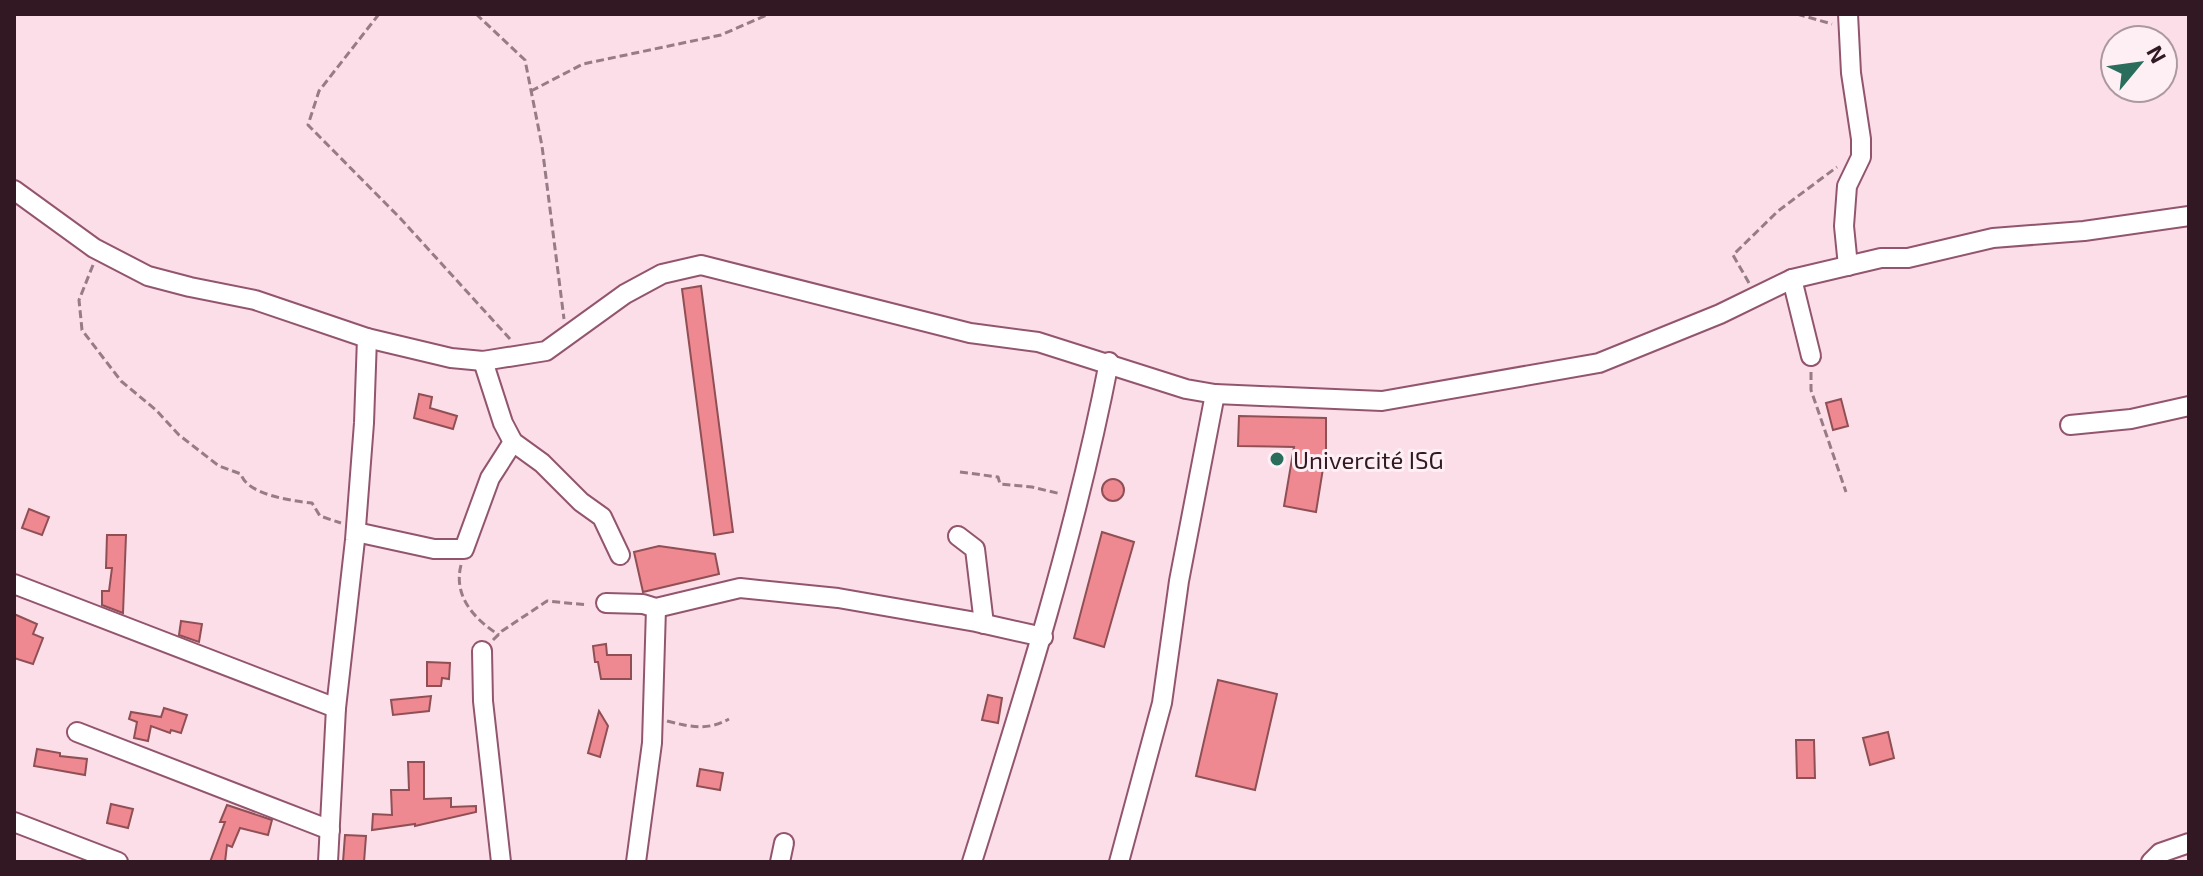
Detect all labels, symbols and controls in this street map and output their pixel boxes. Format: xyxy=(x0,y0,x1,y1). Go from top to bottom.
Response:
north arrow xyxy=(2099,24,2179,104)
text: N xyxy=(2142,41,2173,67)
place label: Univercité ISG xyxy=(1293,445,1444,474)
marker: Univercité ISG xyxy=(1268,450,1286,468)

